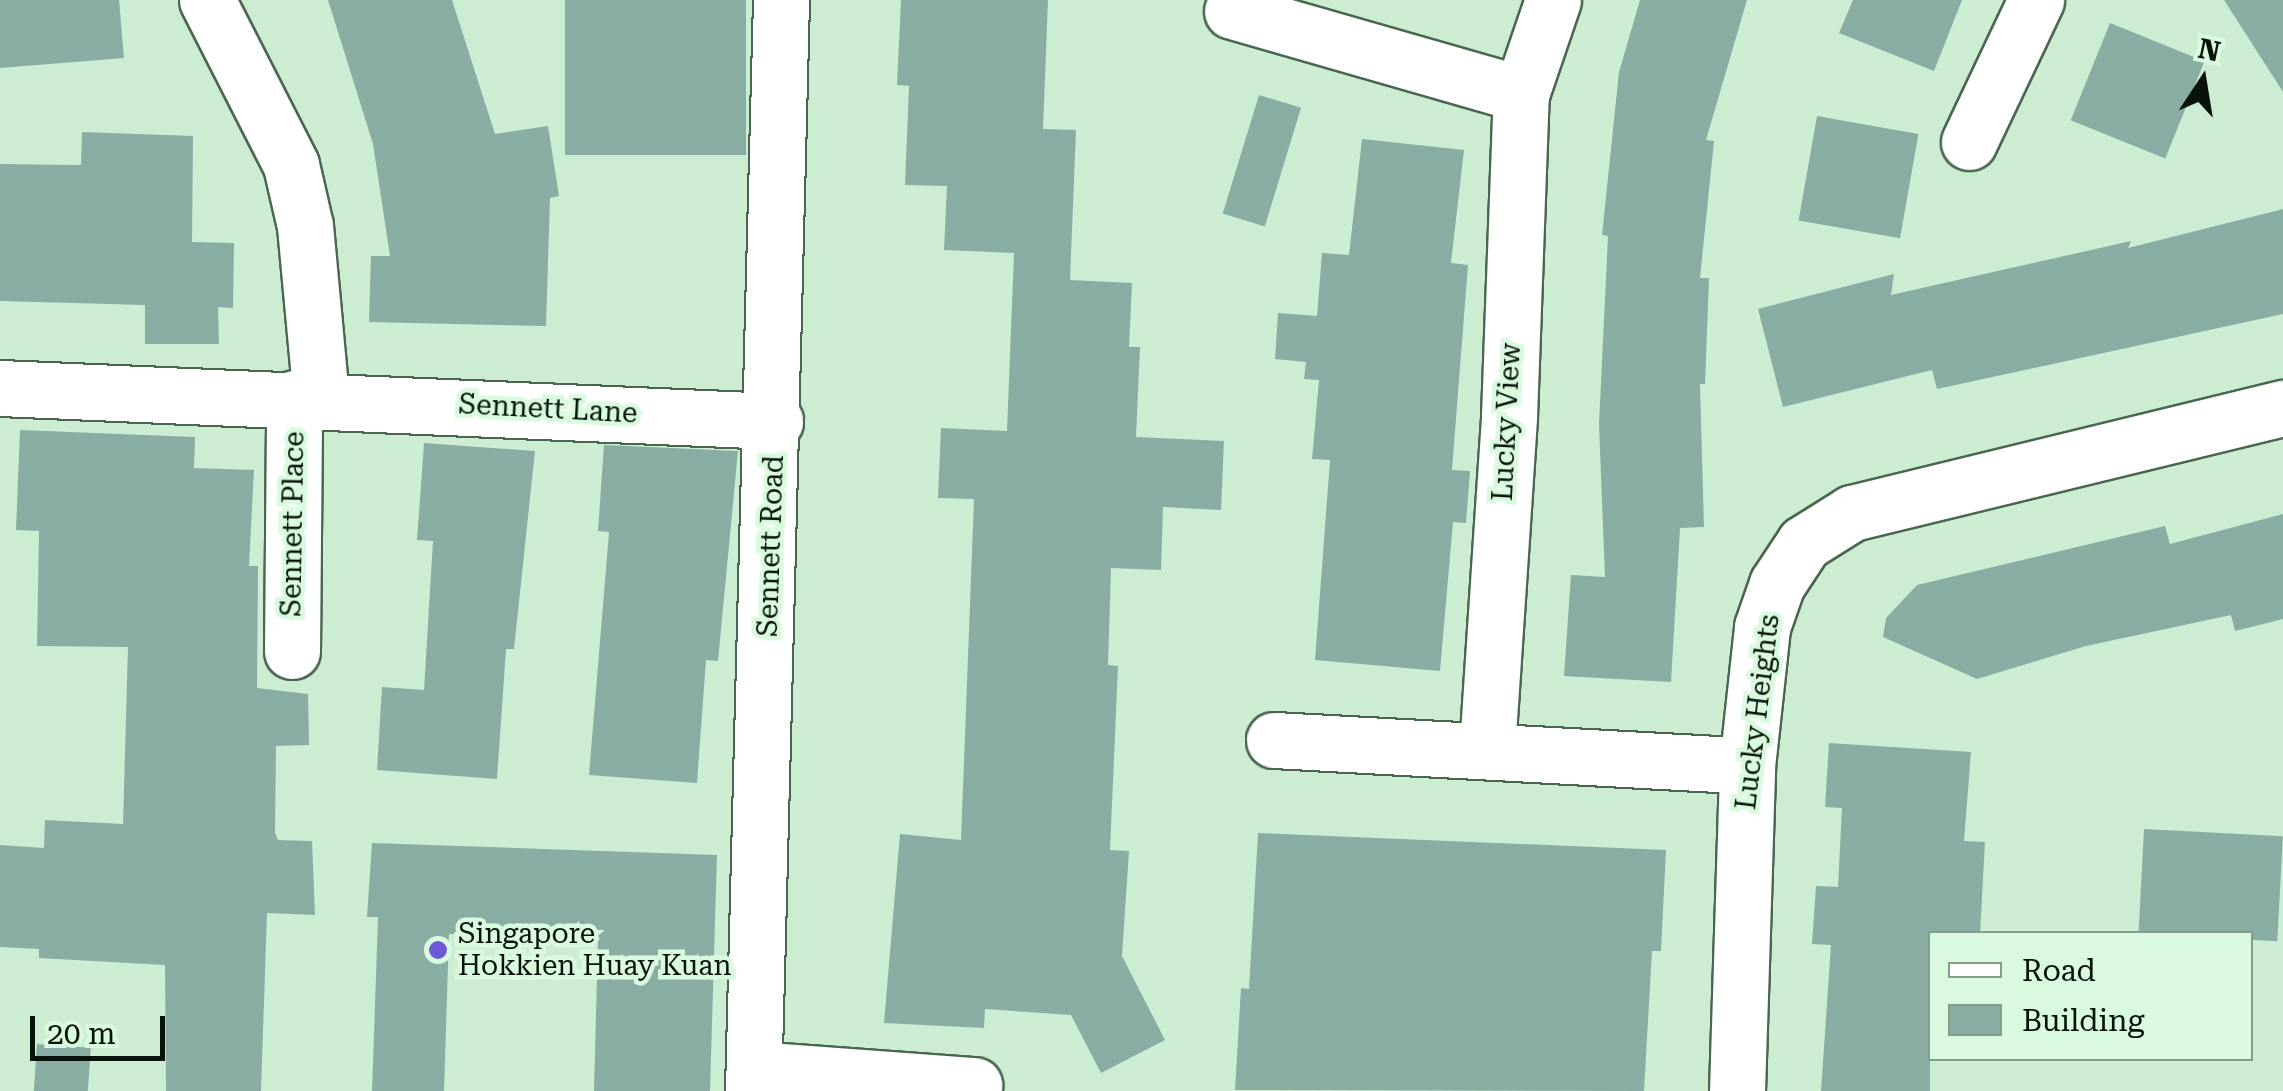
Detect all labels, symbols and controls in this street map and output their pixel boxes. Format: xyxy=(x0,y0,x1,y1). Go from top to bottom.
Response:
north arrow xyxy=(2153,30,2253,130)
text: N xyxy=(2195,32,2223,69)
street label: Lucky View xyxy=(1486,342,1528,502)
street label: Sennett Lane xyxy=(458,388,638,430)
street label: Sennett Place xyxy=(275,431,311,617)
street label: Sennett Road xyxy=(751,455,791,637)
street label: Lucky Heights xyxy=(1729,612,1787,812)
place label: Singapore Hokkien Huay Kuan xyxy=(458,917,732,983)
legend xyxy=(1928,931,2253,1061)
marker: Singapore Hokkien Huay Kuan xyxy=(427,939,449,961)
text: Road xyxy=(2022,953,2096,988)
scale bar xyxy=(35,996,170,1058)
text: Building xyxy=(2022,1003,2145,1038)
text: 20 m xyxy=(47,1016,116,1051)

